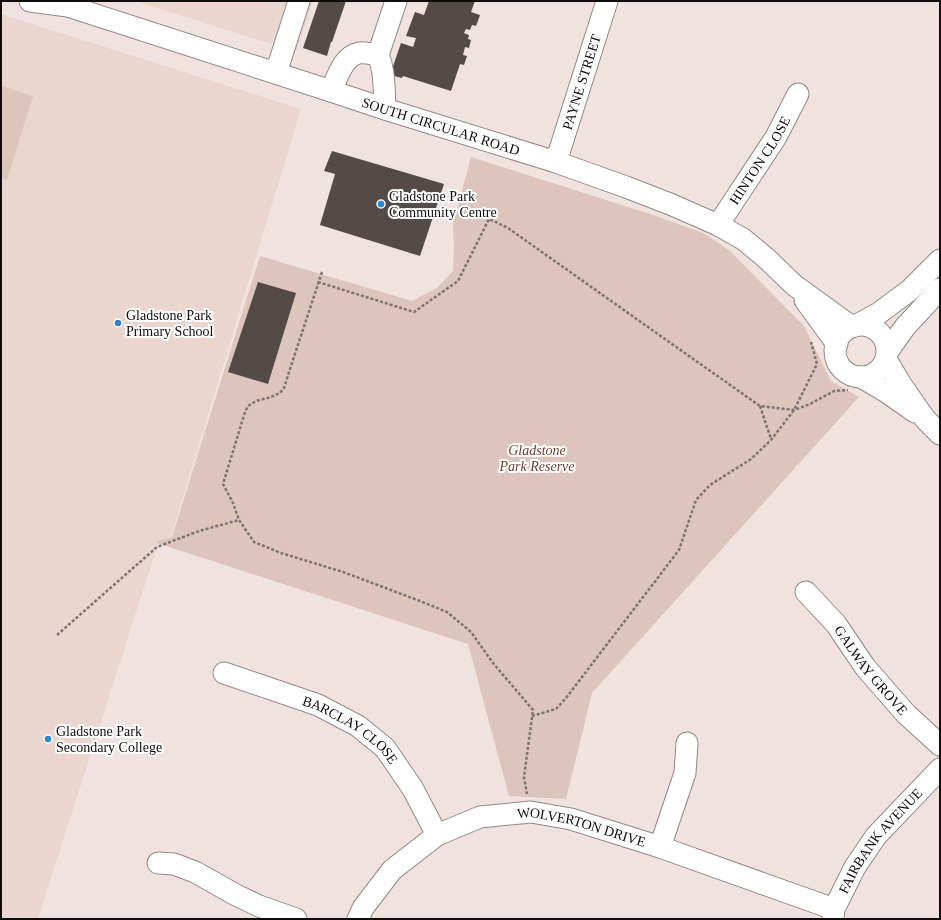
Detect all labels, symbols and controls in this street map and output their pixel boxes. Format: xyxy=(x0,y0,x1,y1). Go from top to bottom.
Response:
street label: PAYNE STREET xyxy=(560,32,604,132)
street label: SOUTH CIRCULAR ROAD xyxy=(360,95,521,158)
street label: HINTON CLOSE xyxy=(727,114,793,207)
place label: Gladstone Park Community Centre xyxy=(389,189,497,220)
marker: Gladstone Park Community Centre xyxy=(376,199,386,209)
place label: Gladstone Park Primary School xyxy=(126,308,214,339)
marker: Gladstone Park Primary School xyxy=(113,318,123,328)
park label: Gladstone Park Reserve xyxy=(498,443,575,474)
street label: GALWAY GROVE xyxy=(831,623,910,718)
street label: BARCLAY CLOSE xyxy=(300,693,400,767)
place label: Gladstone Park Secondary College xyxy=(56,724,162,755)
marker: Gladstone Park Secondary College xyxy=(43,734,53,744)
street label: FAIRBANK AVENUE xyxy=(836,786,925,896)
street label: WOLVERTON DRIVE xyxy=(516,805,647,850)

